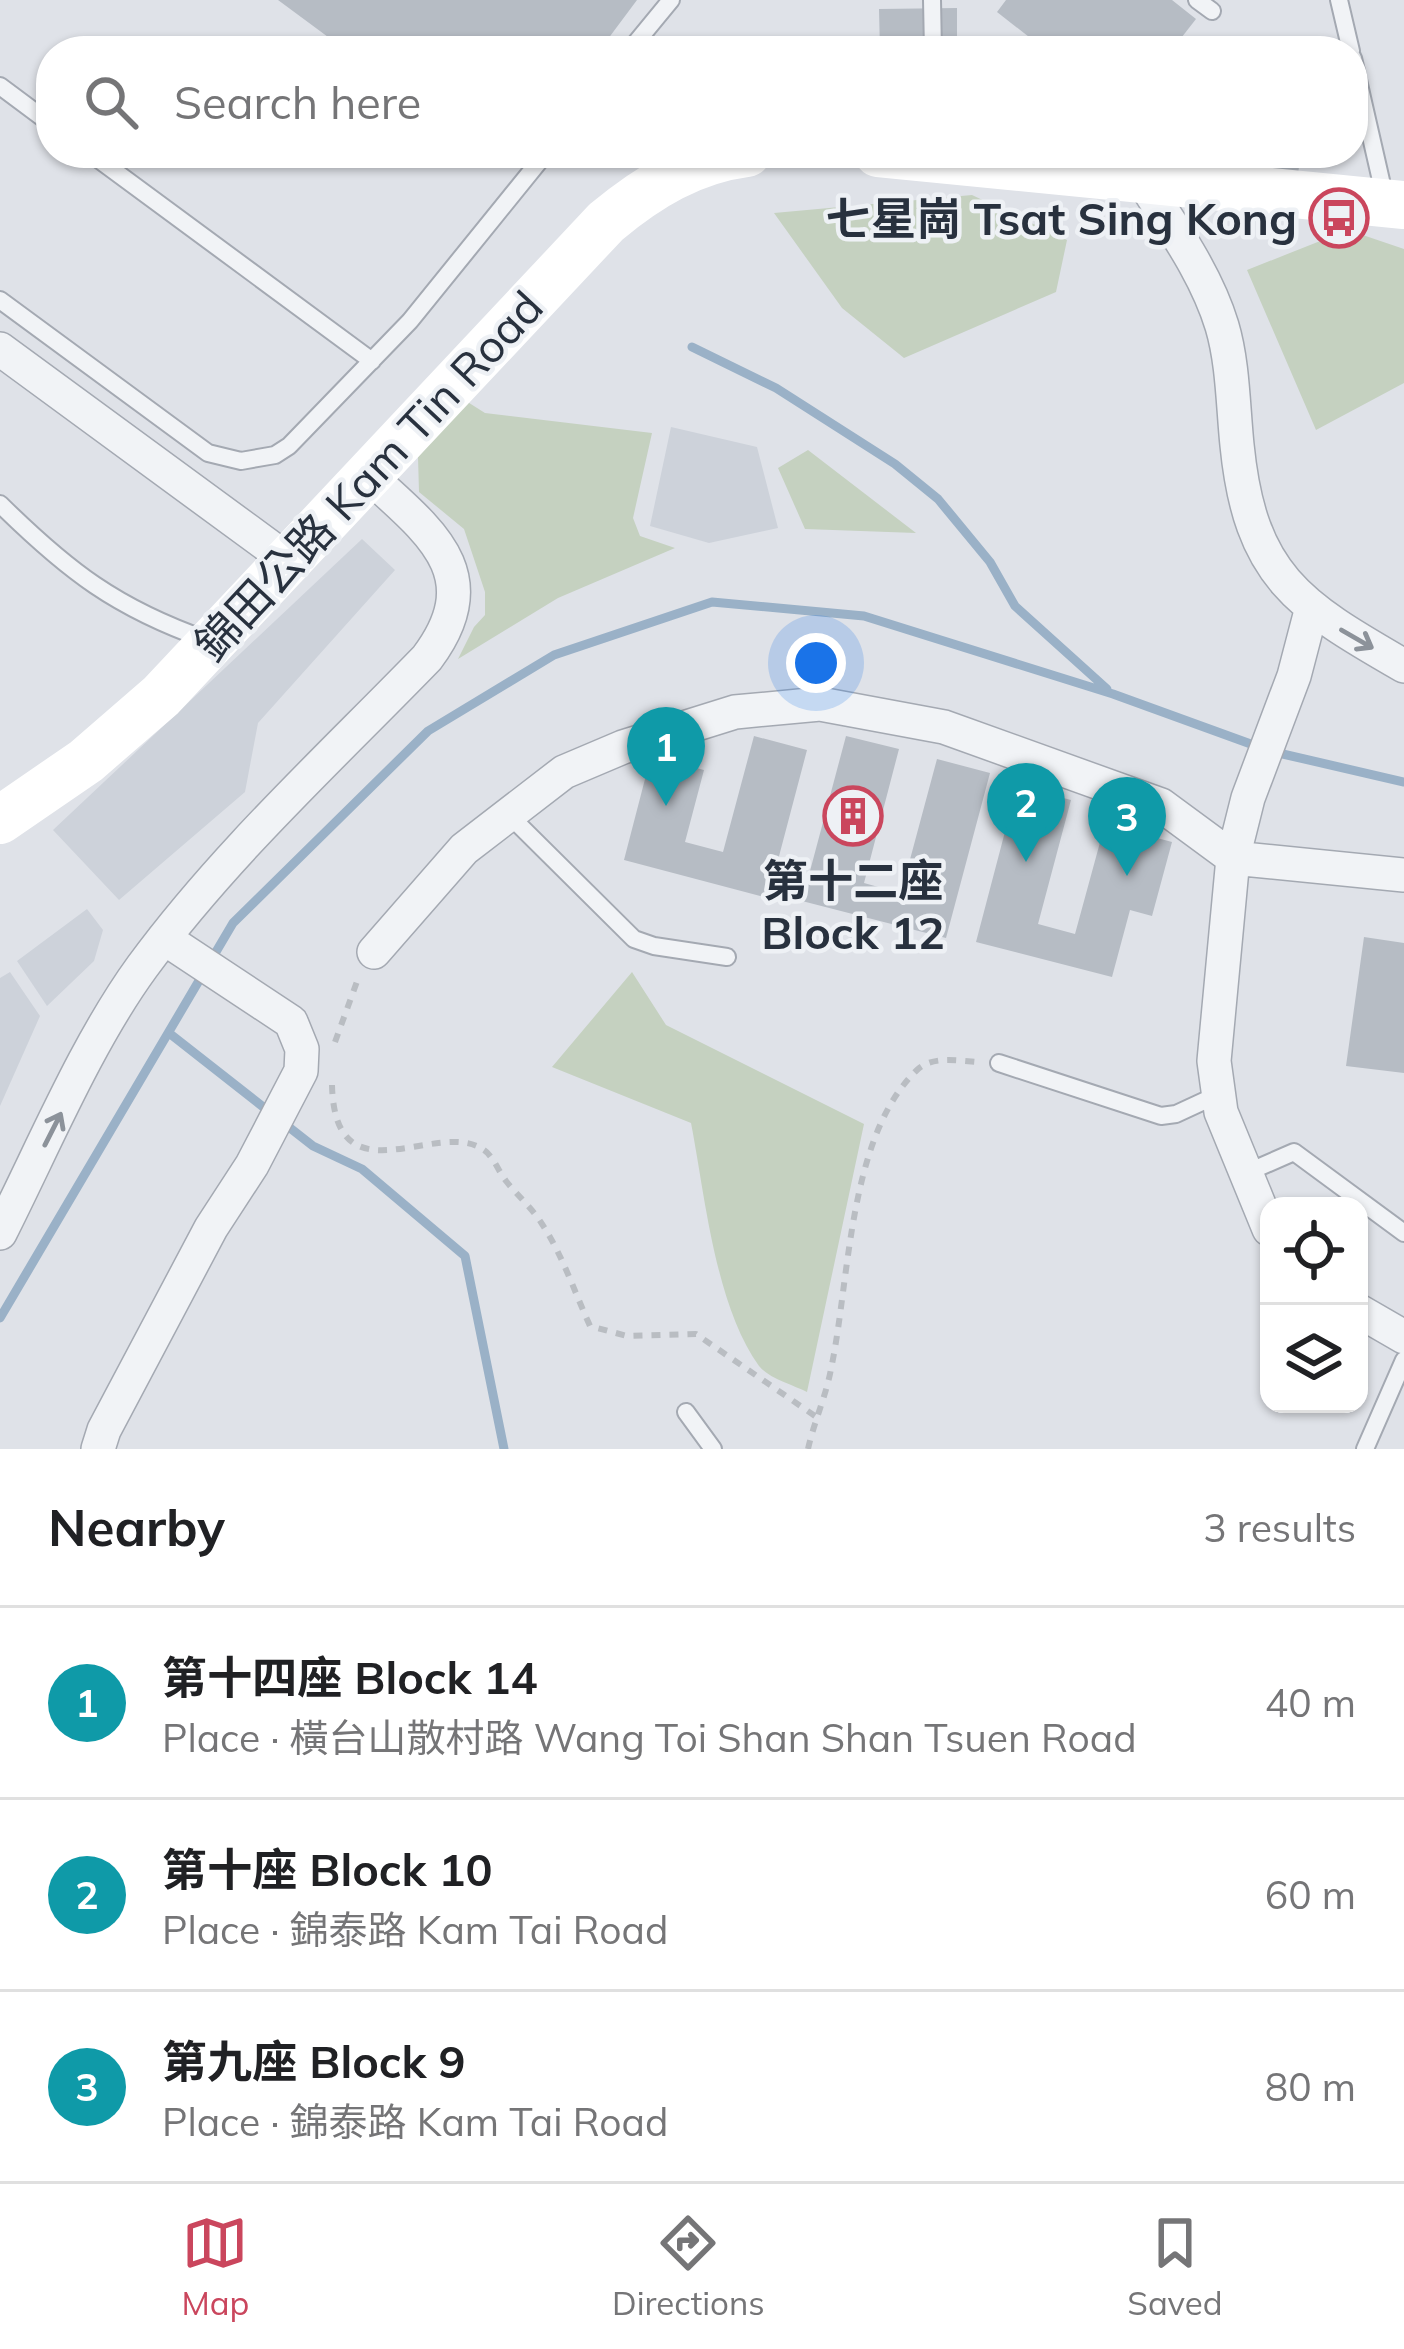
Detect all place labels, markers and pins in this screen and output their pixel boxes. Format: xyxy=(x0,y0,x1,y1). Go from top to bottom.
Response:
bus stop icon: 七星崗 Tsat Sing Kong xyxy=(1308,187,1370,249)
place label: 七星崗 Tsat Sing Kong xyxy=(826,190,1297,246)
pin: 1 xyxy=(627,707,705,806)
pin: 2 xyxy=(987,763,1065,862)
pin: 3 xyxy=(1088,777,1166,876)
building icon: 第十二座 Block 12 xyxy=(822,785,884,847)
place label: 第十二座 Block 12 xyxy=(761,852,945,960)

